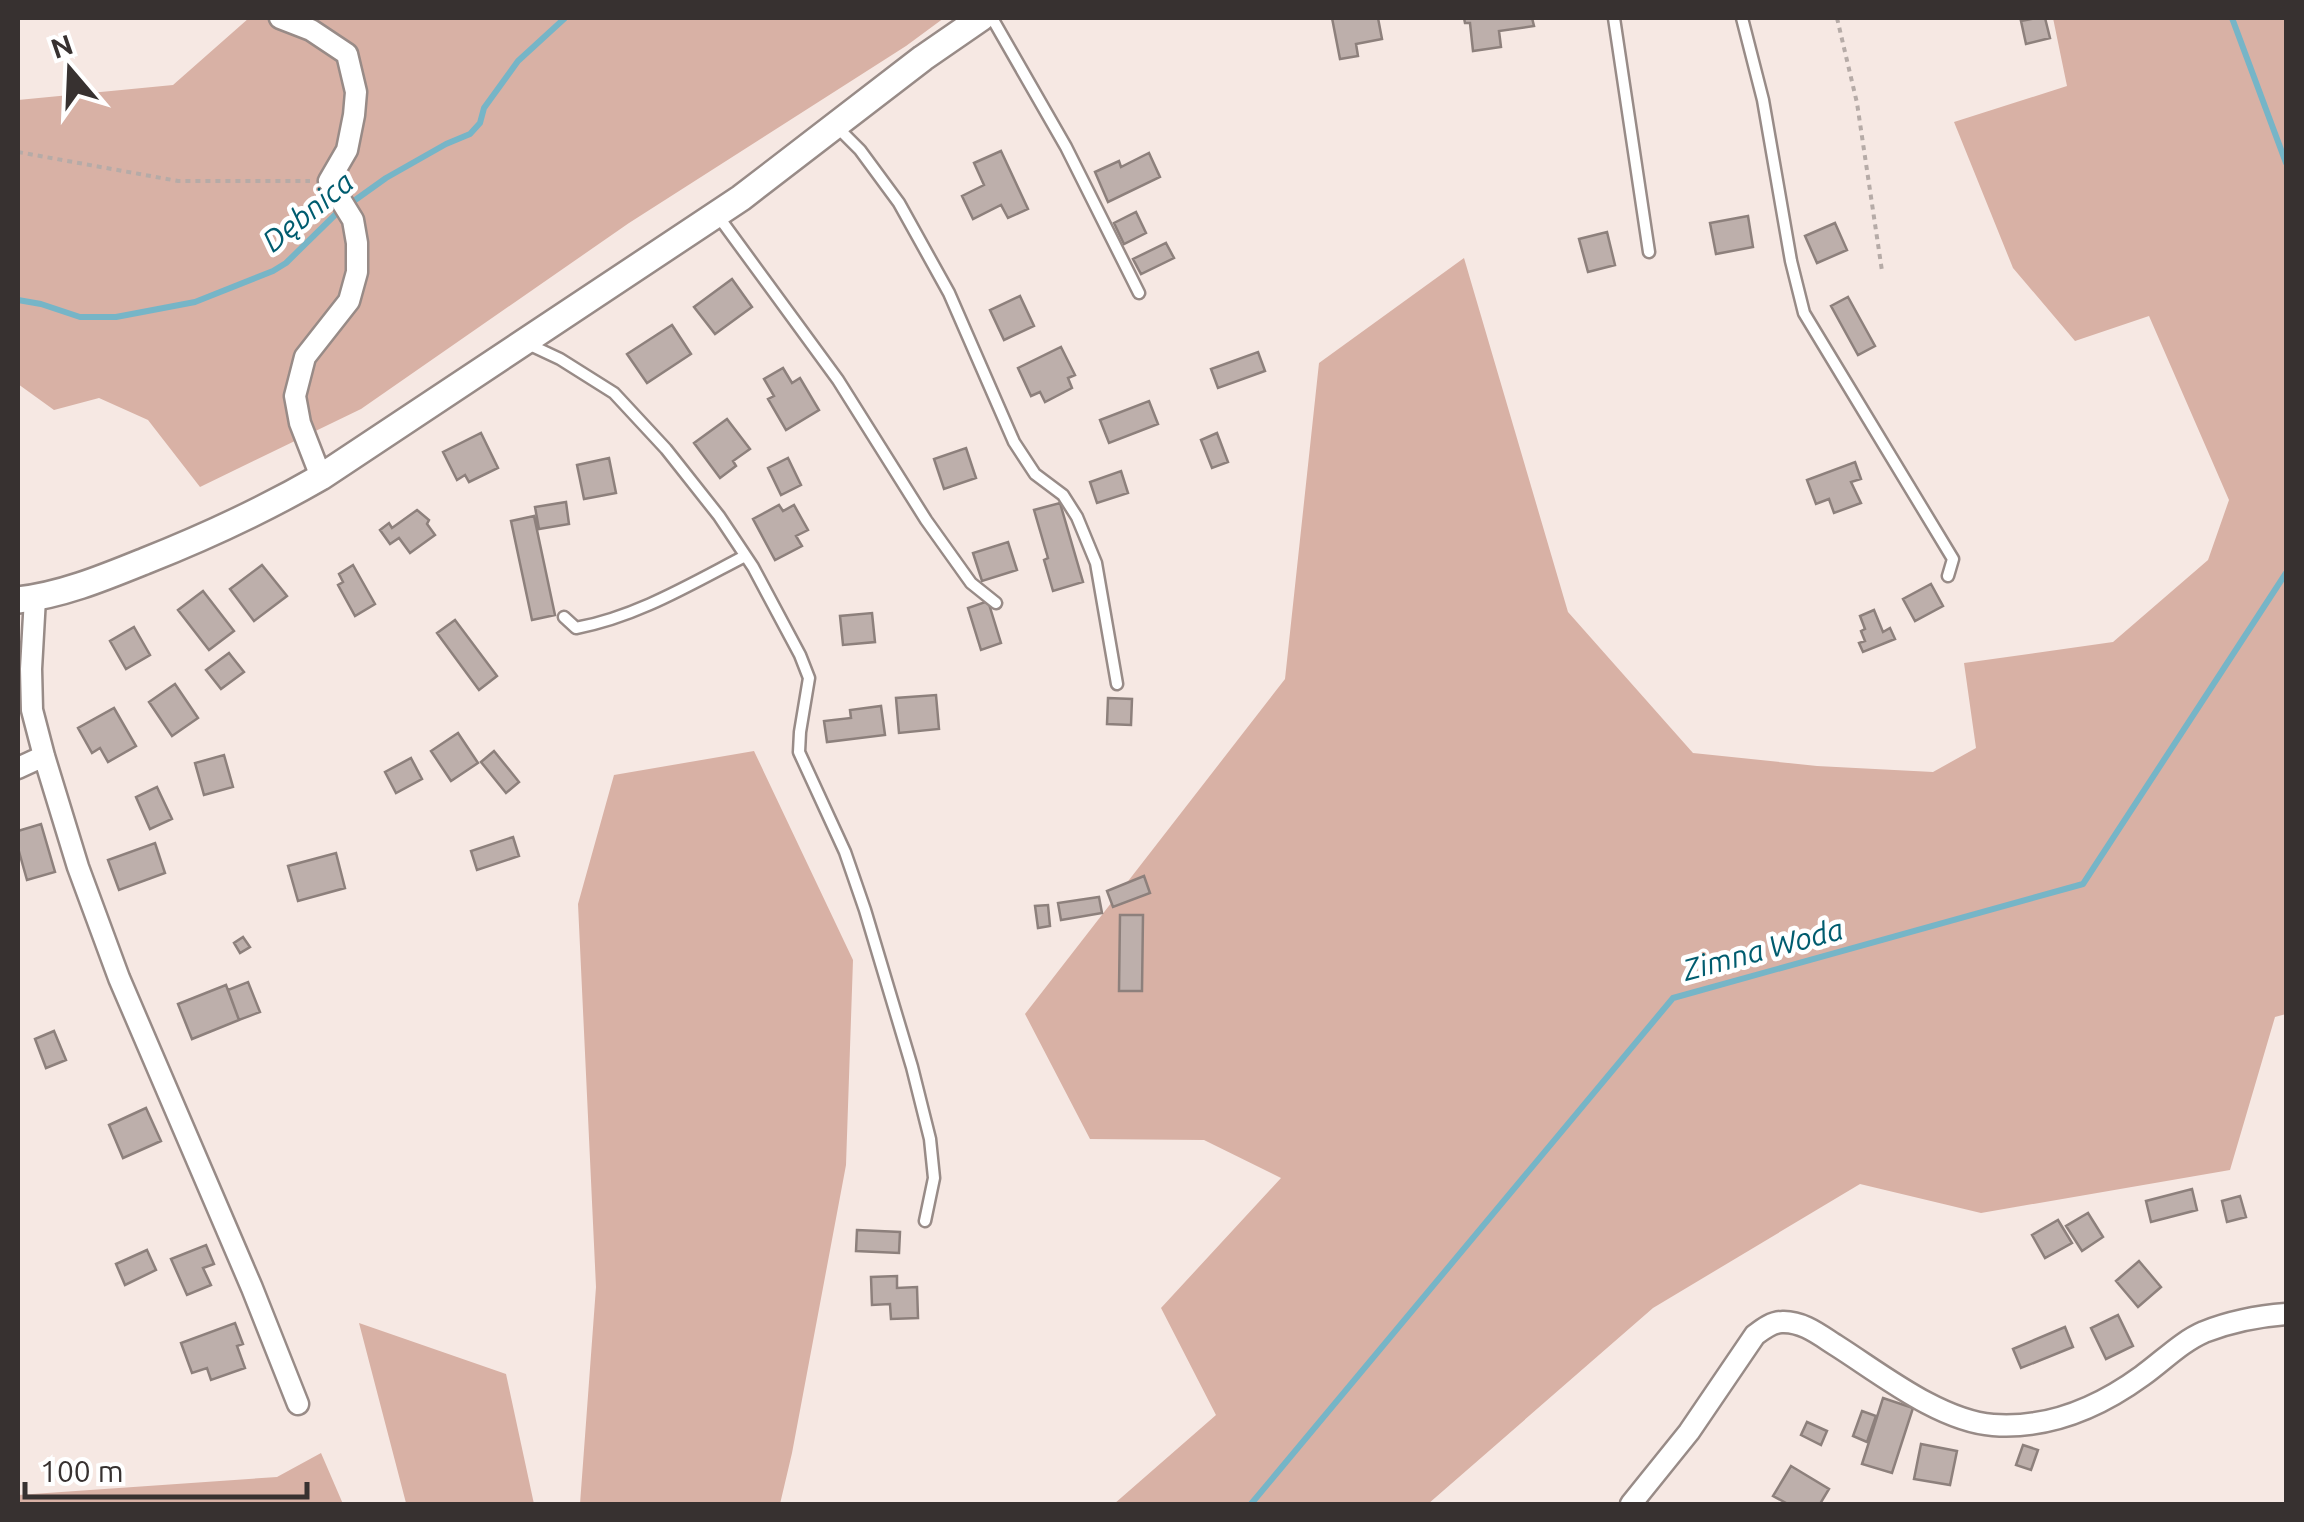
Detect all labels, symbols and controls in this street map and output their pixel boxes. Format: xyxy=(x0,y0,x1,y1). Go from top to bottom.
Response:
north arrow xyxy=(20,20,120,120)
text: N xyxy=(47,28,77,64)
water label: Dębnica xyxy=(255,164,360,258)
water label: Zimna Woda xyxy=(1678,911,1847,987)
scale bar xyxy=(25,1437,308,1499)
text: 100 m xyxy=(40,1454,124,1488)

